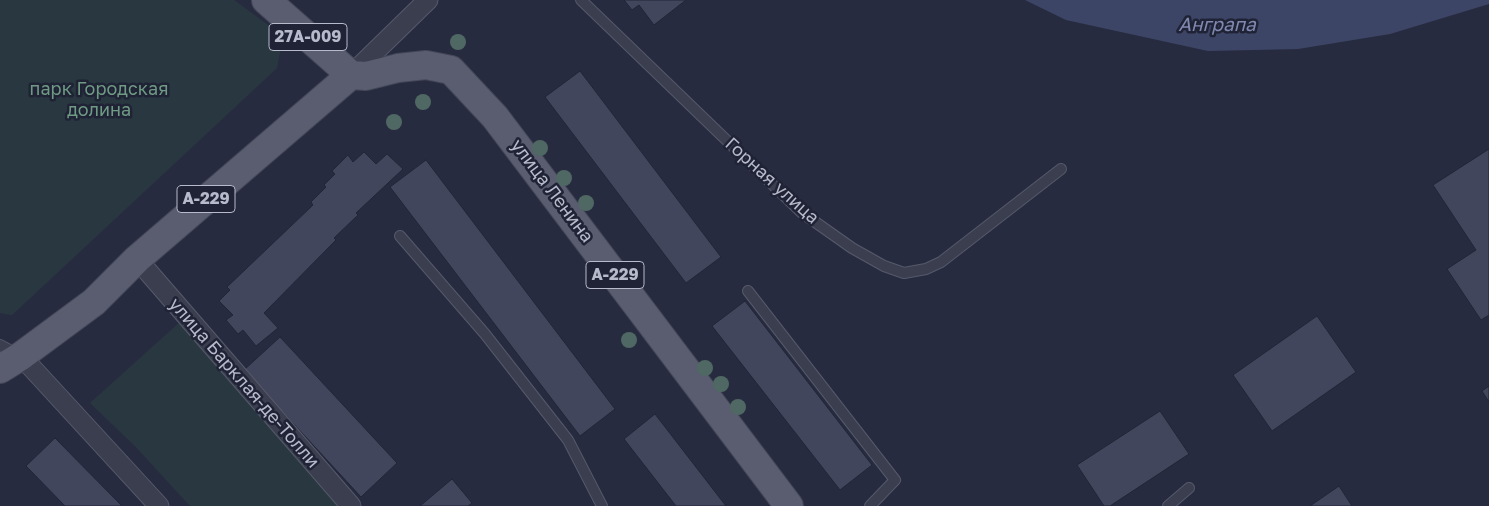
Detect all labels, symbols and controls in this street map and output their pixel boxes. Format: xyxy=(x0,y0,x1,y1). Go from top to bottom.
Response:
water label: Анграпа xyxy=(1178,14,1256,36)
road number: 27А-009 xyxy=(269,24,347,51)
park label: парк Городская долина xyxy=(30,78,168,120)
street label: Горная улица xyxy=(721,133,823,229)
street label: улица Ленина xyxy=(506,135,598,247)
road number: А-229 xyxy=(177,185,235,212)
road number: А-229 xyxy=(586,262,644,288)
street label: улица Барклая-де-Толли xyxy=(164,294,324,472)

